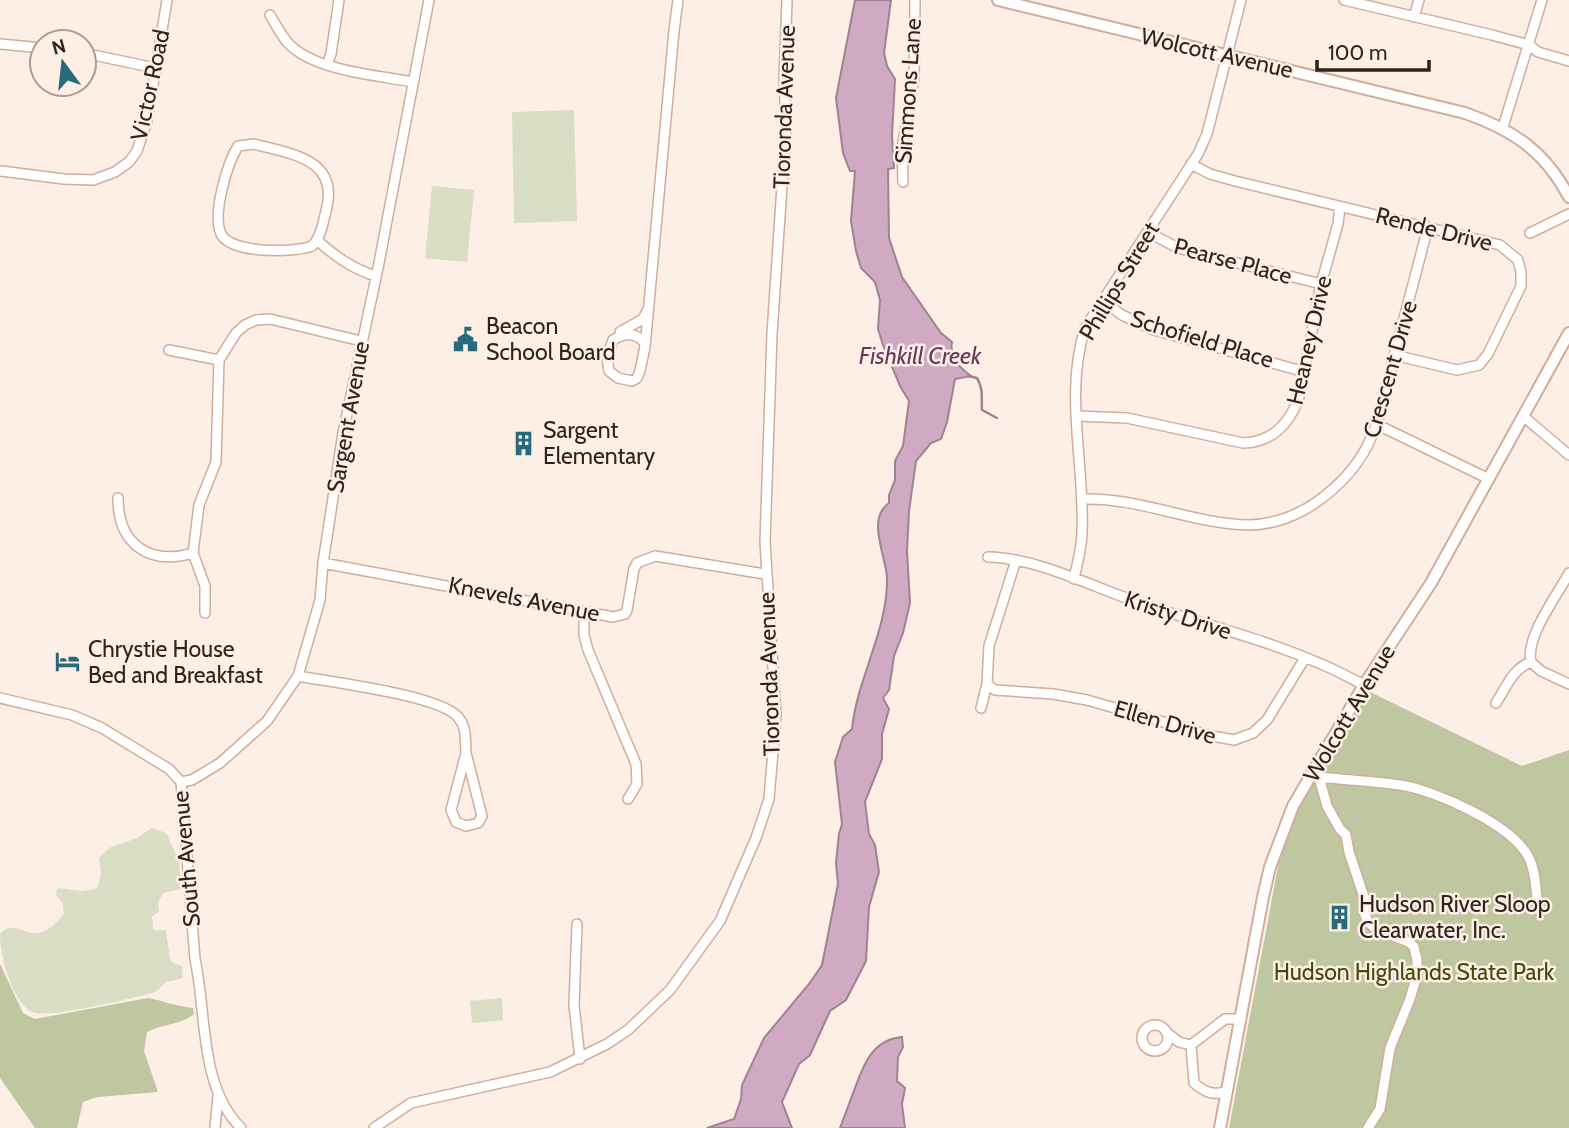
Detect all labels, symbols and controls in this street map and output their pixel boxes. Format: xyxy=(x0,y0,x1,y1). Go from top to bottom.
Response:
street label: Simmons Lane xyxy=(889,17,927,165)
street label: Wolcott Avenue xyxy=(1138,22,1296,84)
street label: Tioronda Avenue xyxy=(767,24,801,189)
street label: Victor Road xyxy=(125,27,175,143)
north arrow xyxy=(28,28,98,98)
scale bar xyxy=(1317,28,1429,72)
text: N xyxy=(49,34,68,60)
text: 100 m xyxy=(1328,40,1387,65)
street label: Rende Drive xyxy=(1373,201,1496,257)
street label: Phillips Street xyxy=(1073,217,1165,345)
street label: Pearse Place xyxy=(1171,232,1295,290)
street label: Heaney Drive xyxy=(1281,273,1337,407)
street label: Crescent Drive xyxy=(1357,297,1423,441)
street label: Schofield Place xyxy=(1127,304,1277,374)
place label: Beacon School Board xyxy=(486,312,615,366)
public building icon: Beacon School Board xyxy=(452,325,480,353)
street label: Sargent Avenue xyxy=(321,339,375,495)
water label: Fishkill Creek xyxy=(859,341,982,370)
place label: Sargent Elementary xyxy=(543,416,656,470)
building icon: Sargent Elementary xyxy=(509,429,537,457)
street label: Knevels Avenue xyxy=(446,571,602,627)
street label: Kristy Drive xyxy=(1121,585,1235,646)
street label: Tioronda Avenue xyxy=(752,591,786,756)
place label: Chrystie House Bed and Breakfast xyxy=(88,635,263,689)
street label: Wolcott Avenue xyxy=(1297,639,1401,787)
hotel icon: Chrystie House Bed and Breakfast xyxy=(54,648,82,676)
street label: Ellen Drive xyxy=(1111,694,1219,750)
street label: South Avenue xyxy=(166,790,206,928)
place label: Hudson River Sloop Clearwater, Inc. xyxy=(1359,890,1551,944)
building icon: Hudson River Sloop Clearwater, Inc. xyxy=(1325,903,1353,931)
park label: Hudson Highlands State Park xyxy=(1274,958,1555,986)

